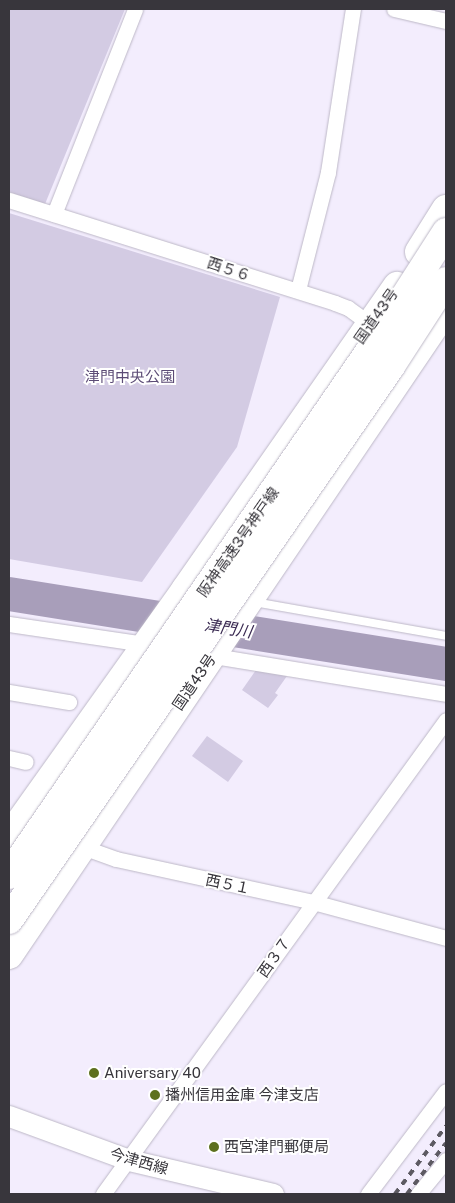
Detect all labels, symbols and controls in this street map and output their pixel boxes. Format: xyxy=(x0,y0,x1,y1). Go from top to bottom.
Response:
street label: 西５６ xyxy=(205,253,253,285)
street label: 国道43号 xyxy=(350,285,402,347)
park label: 津門中央公園 xyxy=(85,368,175,386)
street label: 阪神高速3号神戸線 xyxy=(194,484,282,600)
water label: 津門川 xyxy=(203,616,253,642)
street label: 国道43号 xyxy=(169,650,219,714)
street label: 西５１ xyxy=(204,871,252,897)
street label: 西３７ xyxy=(254,933,294,981)
place label: Aniversary 40 xyxy=(104,1064,201,1082)
marker: Aniversary 40 xyxy=(88,1067,100,1079)
place label: 播州信用金庫 今津支店 xyxy=(165,1086,319,1104)
marker: 播州信用金庫 今津支店 xyxy=(149,1089,161,1101)
place label: 西宮津門郵便局 xyxy=(224,1138,329,1156)
marker: 西宮津門郵便局 xyxy=(208,1141,220,1153)
street label: 今津西線 xyxy=(108,1144,170,1178)

